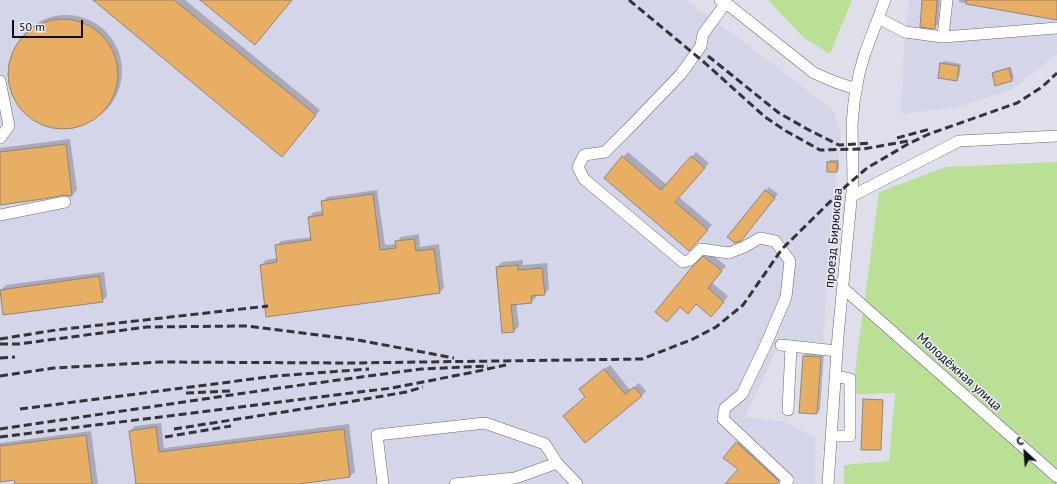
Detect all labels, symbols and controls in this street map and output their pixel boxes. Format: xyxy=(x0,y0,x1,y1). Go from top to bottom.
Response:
scale bar xyxy=(14,12,85,38)
text: 50 m xyxy=(19,19,45,34)
street label: проезд Бирюкова xyxy=(822,187,846,289)
street label: Молодёжная улица xyxy=(913,330,1005,414)
north arrow xyxy=(1005,432,1045,472)
text: С xyxy=(1014,434,1026,449)

